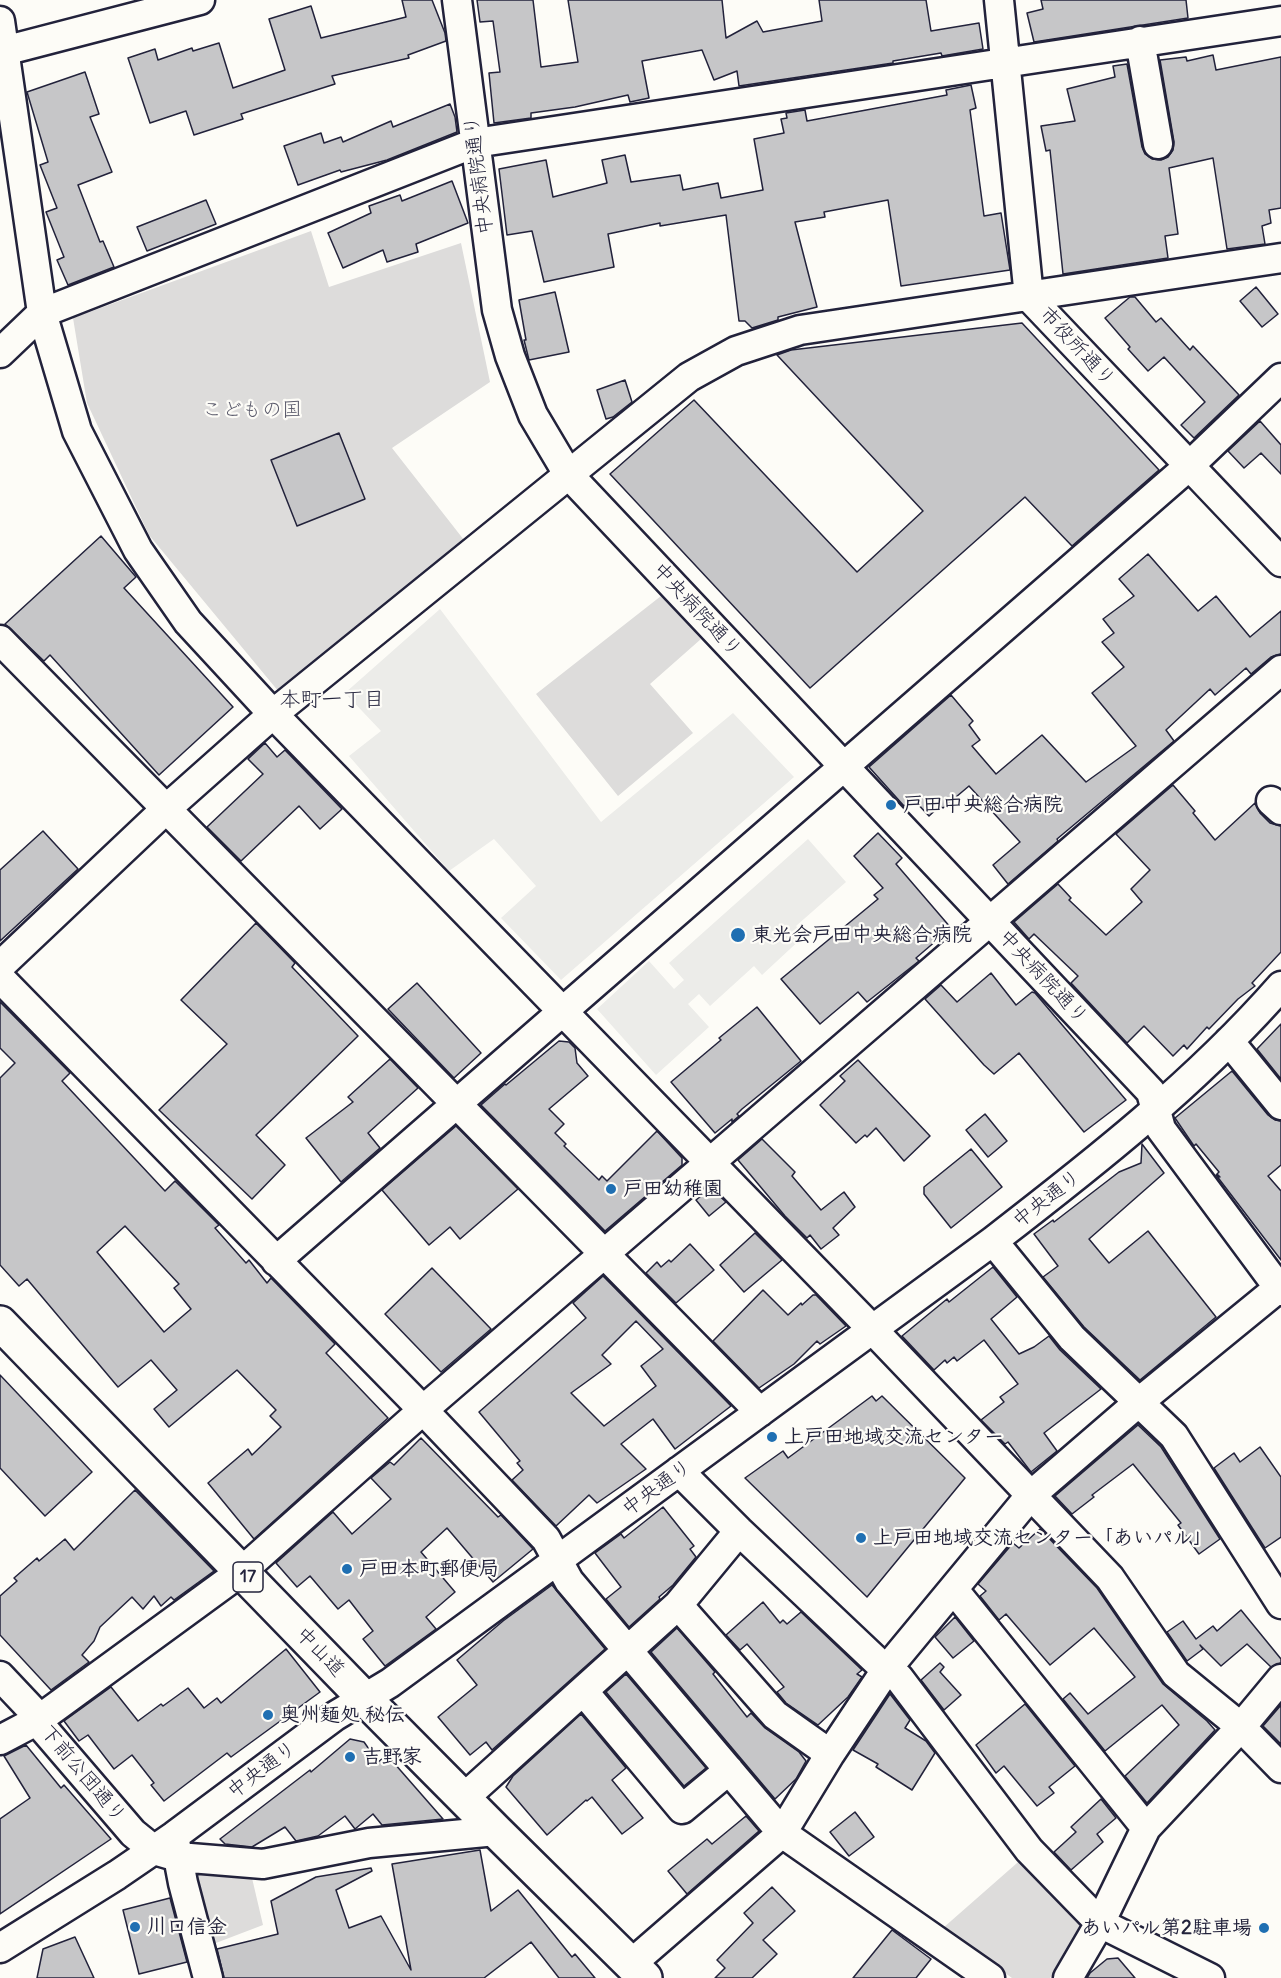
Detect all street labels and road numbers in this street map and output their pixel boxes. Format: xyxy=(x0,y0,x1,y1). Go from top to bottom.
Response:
street label: 中央病院通り xyxy=(460,114,498,236)
street label: 市役所通り xyxy=(1034,302,1120,392)
street label: 中央病院通り xyxy=(647,558,747,662)
street label: 中央病院通り xyxy=(993,925,1093,1029)
street label: 中央通り xyxy=(1008,1165,1086,1233)
street label: 中央通り xyxy=(618,1455,696,1521)
road number: 17 xyxy=(233,1562,263,1592)
street label: 中山道 xyxy=(291,1622,349,1682)
street label: 下前公団通り xyxy=(35,1720,131,1828)
street label: 中央通り xyxy=(223,1736,301,1804)

